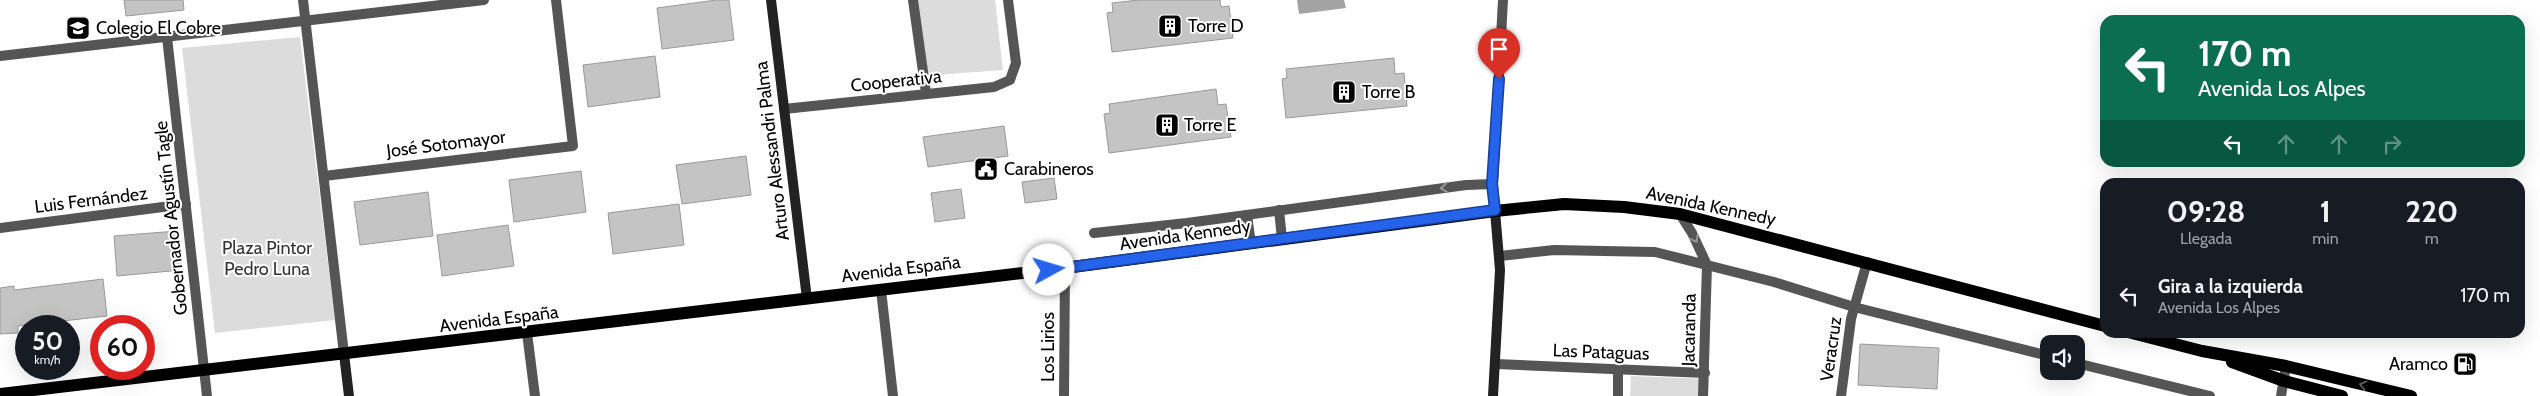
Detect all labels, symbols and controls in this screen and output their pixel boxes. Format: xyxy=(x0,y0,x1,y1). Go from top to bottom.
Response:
building icon: Torre D xyxy=(1157,13,1183,39)
school or university icon: Colegio El Cobre xyxy=(65,15,91,41)
place label: Torre D xyxy=(1188,15,1244,37)
place label: Colegio El Cobre xyxy=(96,17,221,39)
pin xyxy=(1478,28,1520,79)
text: 170 m xyxy=(2198,32,2291,75)
icon: arrive xyxy=(1485,35,1513,63)
icon: left xyxy=(2115,35,2180,100)
street label: Arturo Alessandri Palma xyxy=(750,60,794,242)
street label: Cooperativa xyxy=(850,65,943,97)
text: Avenida Los Alpes xyxy=(2198,75,2366,102)
building icon: Torre B xyxy=(1331,79,1357,105)
place label: Torre B xyxy=(1362,81,1415,103)
building icon: Torre E xyxy=(1154,112,1180,138)
place label: Torre E xyxy=(1184,114,1236,136)
street label: Gobernador Agustín Tagle xyxy=(150,120,192,316)
street label: José Sotomayor xyxy=(384,126,507,162)
icon: left xyxy=(2219,130,2247,158)
icon: ahead xyxy=(2272,130,2300,158)
icon: ahead xyxy=(2325,130,2353,158)
icon: right xyxy=(2378,130,2406,158)
public building icon: Carabineros xyxy=(973,156,999,182)
place label: Carabineros xyxy=(1004,158,1094,180)
street label: Luis Fernández xyxy=(33,182,149,218)
one-way arrow xyxy=(1440,182,1448,193)
street label: Avenida Kennedy xyxy=(1644,182,1778,230)
text: 09:28 xyxy=(2167,193,2245,230)
text: 1 xyxy=(2320,193,2331,230)
text: 220 xyxy=(2405,193,2458,230)
street label: Avenida Kennedy xyxy=(1118,215,1252,255)
text: Llegada xyxy=(2180,229,2232,248)
text: min xyxy=(2312,229,2339,248)
text: m xyxy=(2425,229,2439,248)
one-way arrow xyxy=(1689,233,1699,242)
park label: Plaza Pintor Pedro Luna xyxy=(222,237,312,280)
position arrow xyxy=(1022,243,1074,295)
street label: Avenida España xyxy=(840,251,962,287)
text: Gira a la izquierda xyxy=(2158,275,2303,298)
icon: left xyxy=(2115,282,2143,310)
text: 170 m xyxy=(2460,284,2510,307)
street label: Jacaranda xyxy=(1677,293,1701,368)
text: Avenida Los Alpes xyxy=(2158,298,2280,317)
street label: Avenida España xyxy=(438,301,560,337)
street label: Los Lirios xyxy=(1037,312,1059,382)
speed limit sign: 60 xyxy=(90,315,155,380)
street label: Veracruz xyxy=(1816,315,1846,383)
text: 50 xyxy=(32,326,63,356)
map controls xyxy=(2040,335,2085,380)
button: sound xyxy=(2040,335,2085,380)
street label: Las Pataguas xyxy=(1552,339,1650,365)
fuel station icon: Aramco xyxy=(2452,351,2478,377)
text: km/h xyxy=(34,352,61,367)
place label: Aramco xyxy=(2389,353,2448,375)
one-way arrow xyxy=(2359,380,2368,391)

